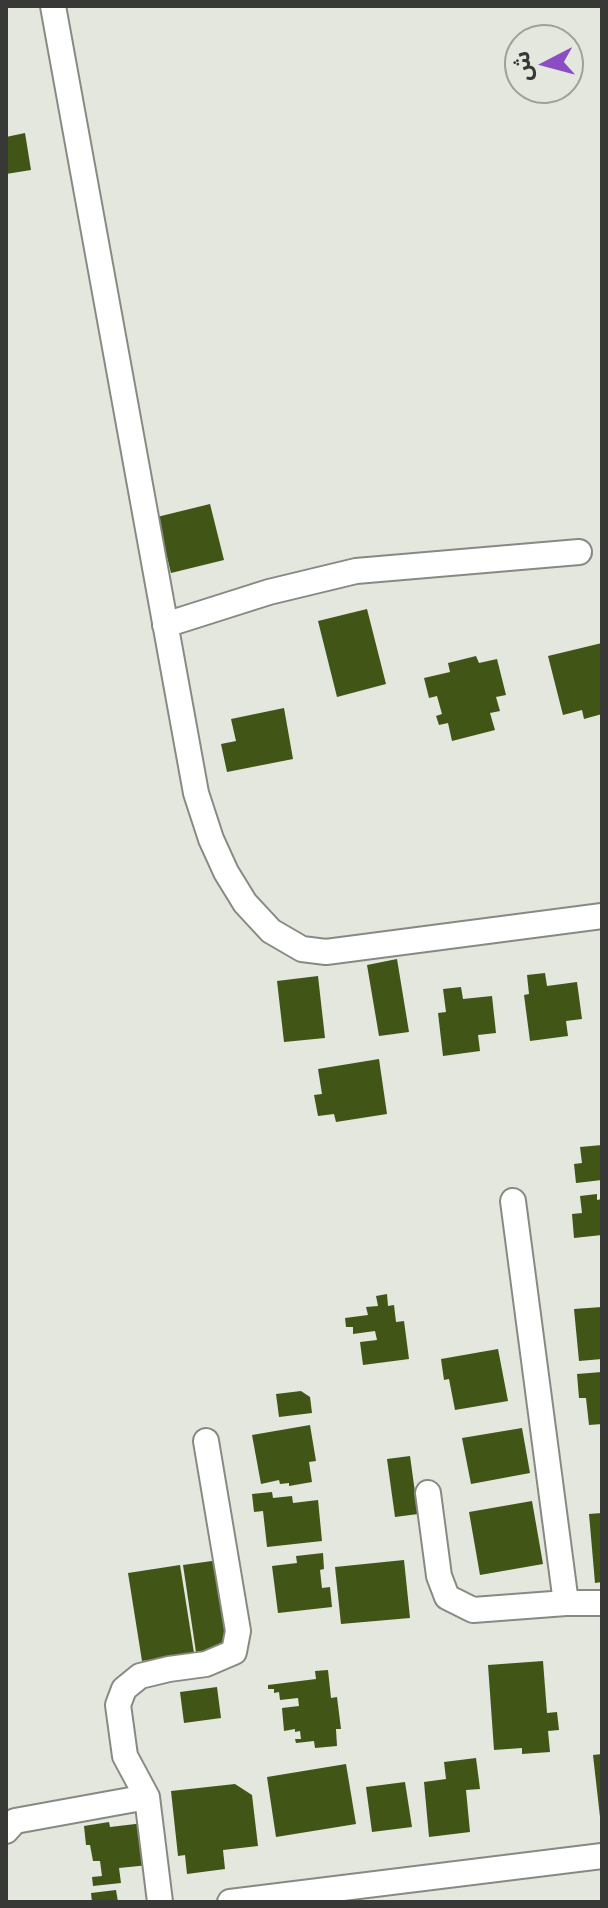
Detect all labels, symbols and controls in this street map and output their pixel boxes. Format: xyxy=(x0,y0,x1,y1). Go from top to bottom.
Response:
north arrow xyxy=(504,24,584,104)
text: ش xyxy=(508,50,536,83)

